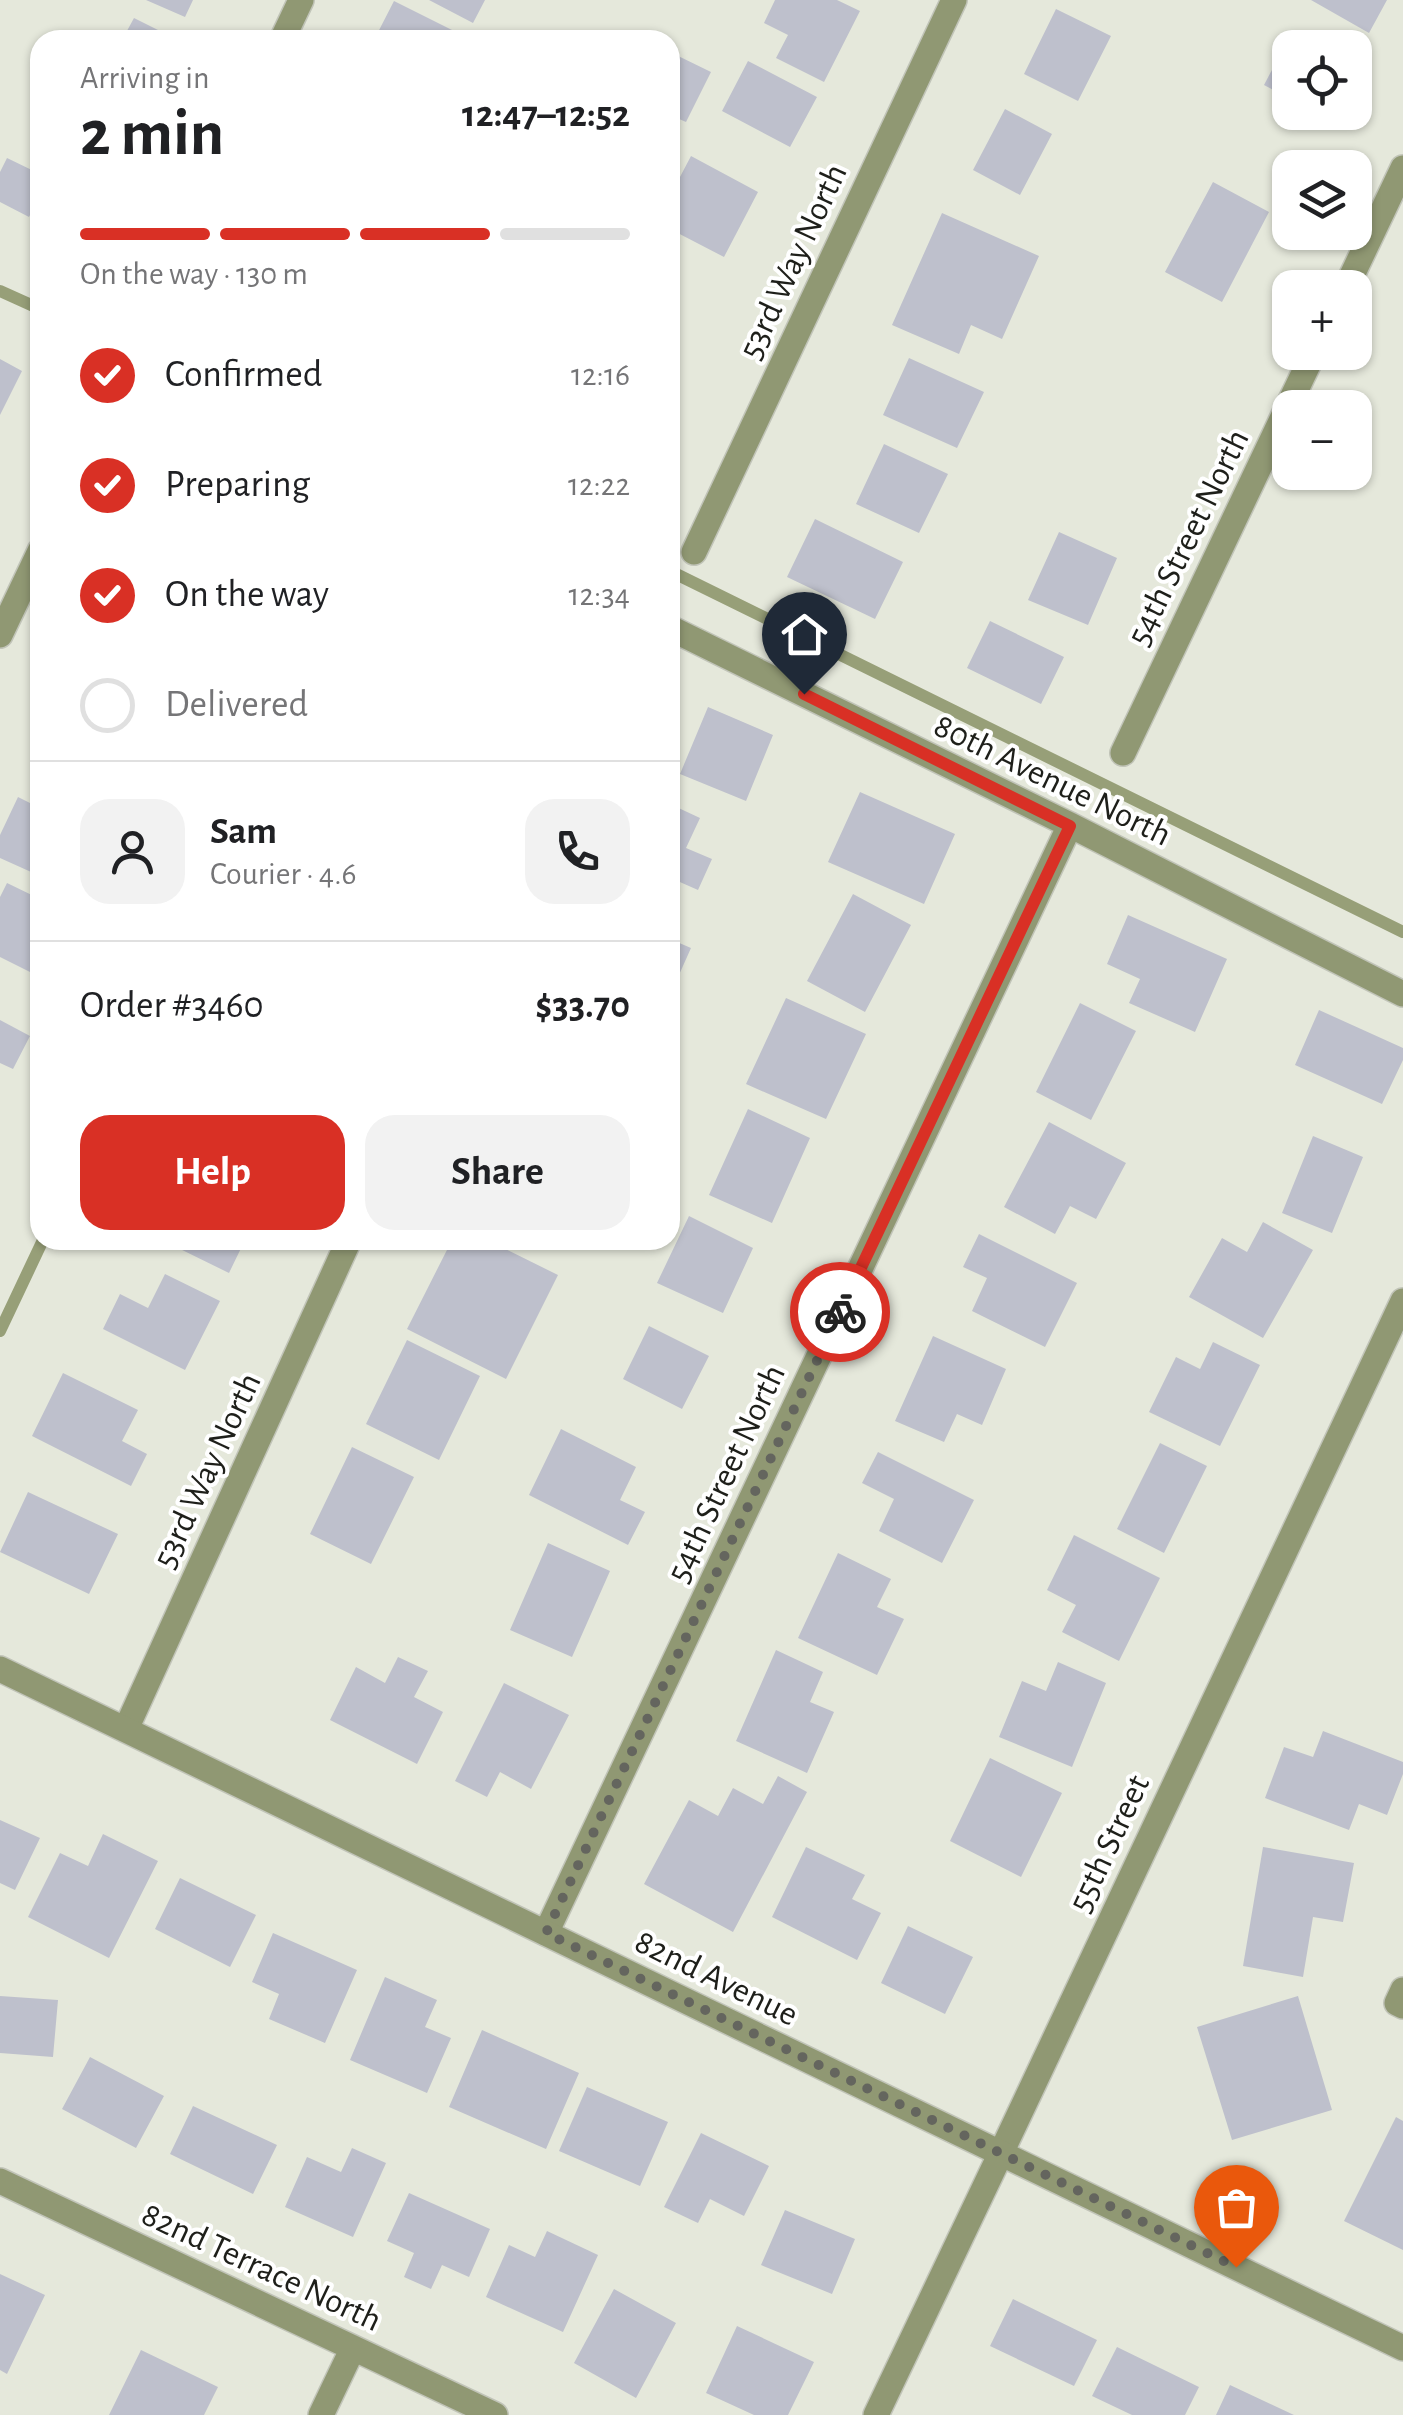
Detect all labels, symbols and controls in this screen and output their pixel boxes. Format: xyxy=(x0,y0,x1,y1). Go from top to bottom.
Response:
map controls xyxy=(1272,30,1372,490)
button: locate xyxy=(1272,30,1372,130)
text: Arriving in xyxy=(80,62,209,94)
text: 12:47–12:52 xyxy=(462,96,630,134)
text: 2 min xyxy=(80,102,224,167)
button: layers xyxy=(1272,150,1372,250)
street label: 53rd Way North xyxy=(733,159,854,365)
text: On the way · 130 m xyxy=(80,258,308,290)
button: + xyxy=(1272,270,1372,370)
icon: check xyxy=(80,348,135,403)
text: Confirmed xyxy=(165,356,322,394)
text: 12:16 xyxy=(571,359,630,391)
button: − xyxy=(1272,390,1372,490)
street label: 54th Street North xyxy=(1121,424,1256,651)
icon: check xyxy=(80,458,135,513)
text: Preparing xyxy=(165,466,310,504)
text: 12:22 xyxy=(568,469,630,501)
icon: check xyxy=(80,568,135,623)
text: On the way xyxy=(165,576,329,614)
text: 12:34 xyxy=(569,579,630,611)
pin xyxy=(762,592,847,695)
icon: home xyxy=(777,607,832,662)
text: Delivered xyxy=(165,686,308,724)
street label: 80th Avenue North xyxy=(928,708,1176,853)
button: person xyxy=(80,799,185,904)
button: phone xyxy=(525,799,630,904)
text: Sam xyxy=(210,813,277,851)
text: Courier · 4.6 xyxy=(210,858,357,890)
text: Order #3460 xyxy=(80,987,264,1025)
text: $33.70 xyxy=(535,987,630,1025)
button: Help xyxy=(80,1115,345,1230)
button: Share xyxy=(365,1115,630,1230)
courier xyxy=(790,1262,890,1362)
icon: bike xyxy=(813,1285,868,1340)
street label: 54th Street North xyxy=(661,1360,792,1588)
street label: 53rd Way North xyxy=(147,1368,268,1574)
street label: 55th Street xyxy=(1062,1770,1156,1918)
street label: 82nd Avenue xyxy=(629,1924,803,2033)
pin xyxy=(1194,2165,1279,2268)
icon: bag xyxy=(1209,2180,1264,2235)
street label: 82nd Terrace North xyxy=(136,2197,387,2338)

